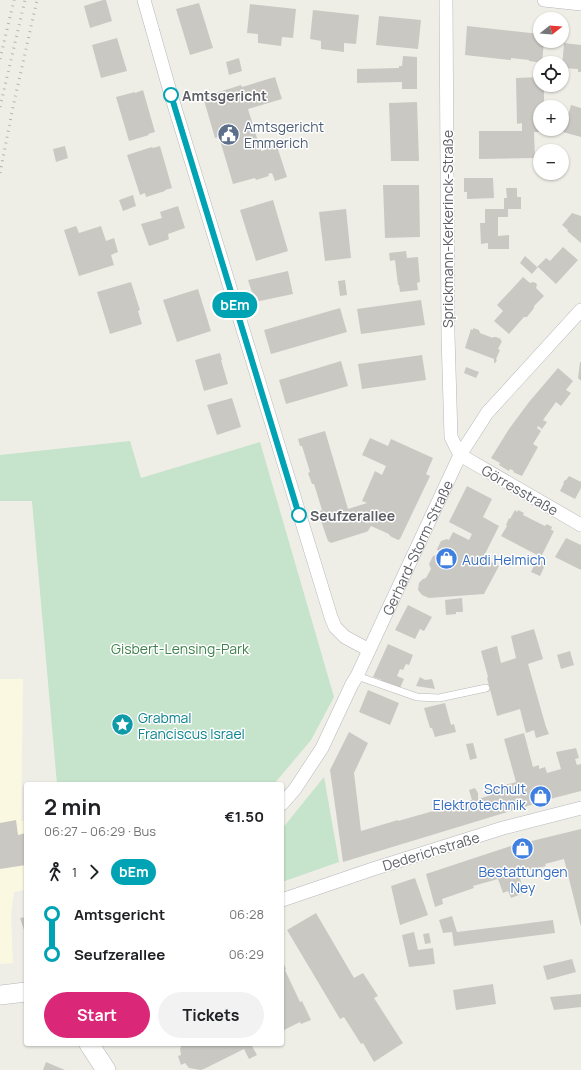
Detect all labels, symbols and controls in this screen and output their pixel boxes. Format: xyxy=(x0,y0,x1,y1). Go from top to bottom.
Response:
north arrow xyxy=(533,12,569,48)
map controls xyxy=(533,12,569,180)
button: locate xyxy=(533,56,569,92)
place label: Amtsgericht xyxy=(182,86,267,105)
marker: Amtsgericht xyxy=(163,87,179,103)
button: + xyxy=(533,100,569,136)
place label: Amtsgericht Emmerich xyxy=(244,117,325,152)
public building icon: Amtsgericht Emmerich xyxy=(215,121,241,147)
street label: Sprickmann-Kerkerinck-Straße xyxy=(438,130,457,328)
button: − xyxy=(533,144,569,180)
line badge: bEm xyxy=(212,292,258,318)
text: bEm xyxy=(220,295,250,314)
street label: Görresstraße xyxy=(478,460,562,520)
street label: Gerhard-Storm-Straße xyxy=(377,477,457,618)
place label: Seufzerallee xyxy=(310,506,395,525)
marker: Seufzerallee xyxy=(291,507,307,523)
shop icon: Audi Helmich xyxy=(434,546,460,572)
place label: Audi Helmich xyxy=(462,550,546,569)
park label: Gisbert-Lensing-Park xyxy=(111,639,250,658)
place label: Grabmal Franciscus Israel xyxy=(138,708,245,743)
place icon: Grabmal Franciscus Israel xyxy=(110,712,136,738)
place label: Schult Elektrotechnik xyxy=(433,779,527,814)
shop icon: Schult Elektrotechnik xyxy=(528,783,554,809)
text: 2 min xyxy=(44,792,101,822)
text: €1.50 xyxy=(225,806,264,827)
text: 06:27 – 06:29 · Bus xyxy=(44,822,156,840)
street label: Dederichstraße xyxy=(380,827,482,875)
shop icon: Bestattungen Ney xyxy=(510,836,536,862)
icon: walk xyxy=(44,861,66,883)
icon: forward xyxy=(83,861,105,883)
text: bEm xyxy=(119,862,148,881)
place label: Bestattungen Ney xyxy=(478,862,568,897)
text: 1 xyxy=(72,863,77,881)
text: Amtsgericht xyxy=(74,904,165,925)
text: 06:28 xyxy=(229,905,264,923)
text: Seufzerallee xyxy=(74,944,165,965)
text: 06:29 xyxy=(229,945,264,963)
button: Start xyxy=(44,992,150,1038)
button: Tickets xyxy=(158,992,264,1038)

